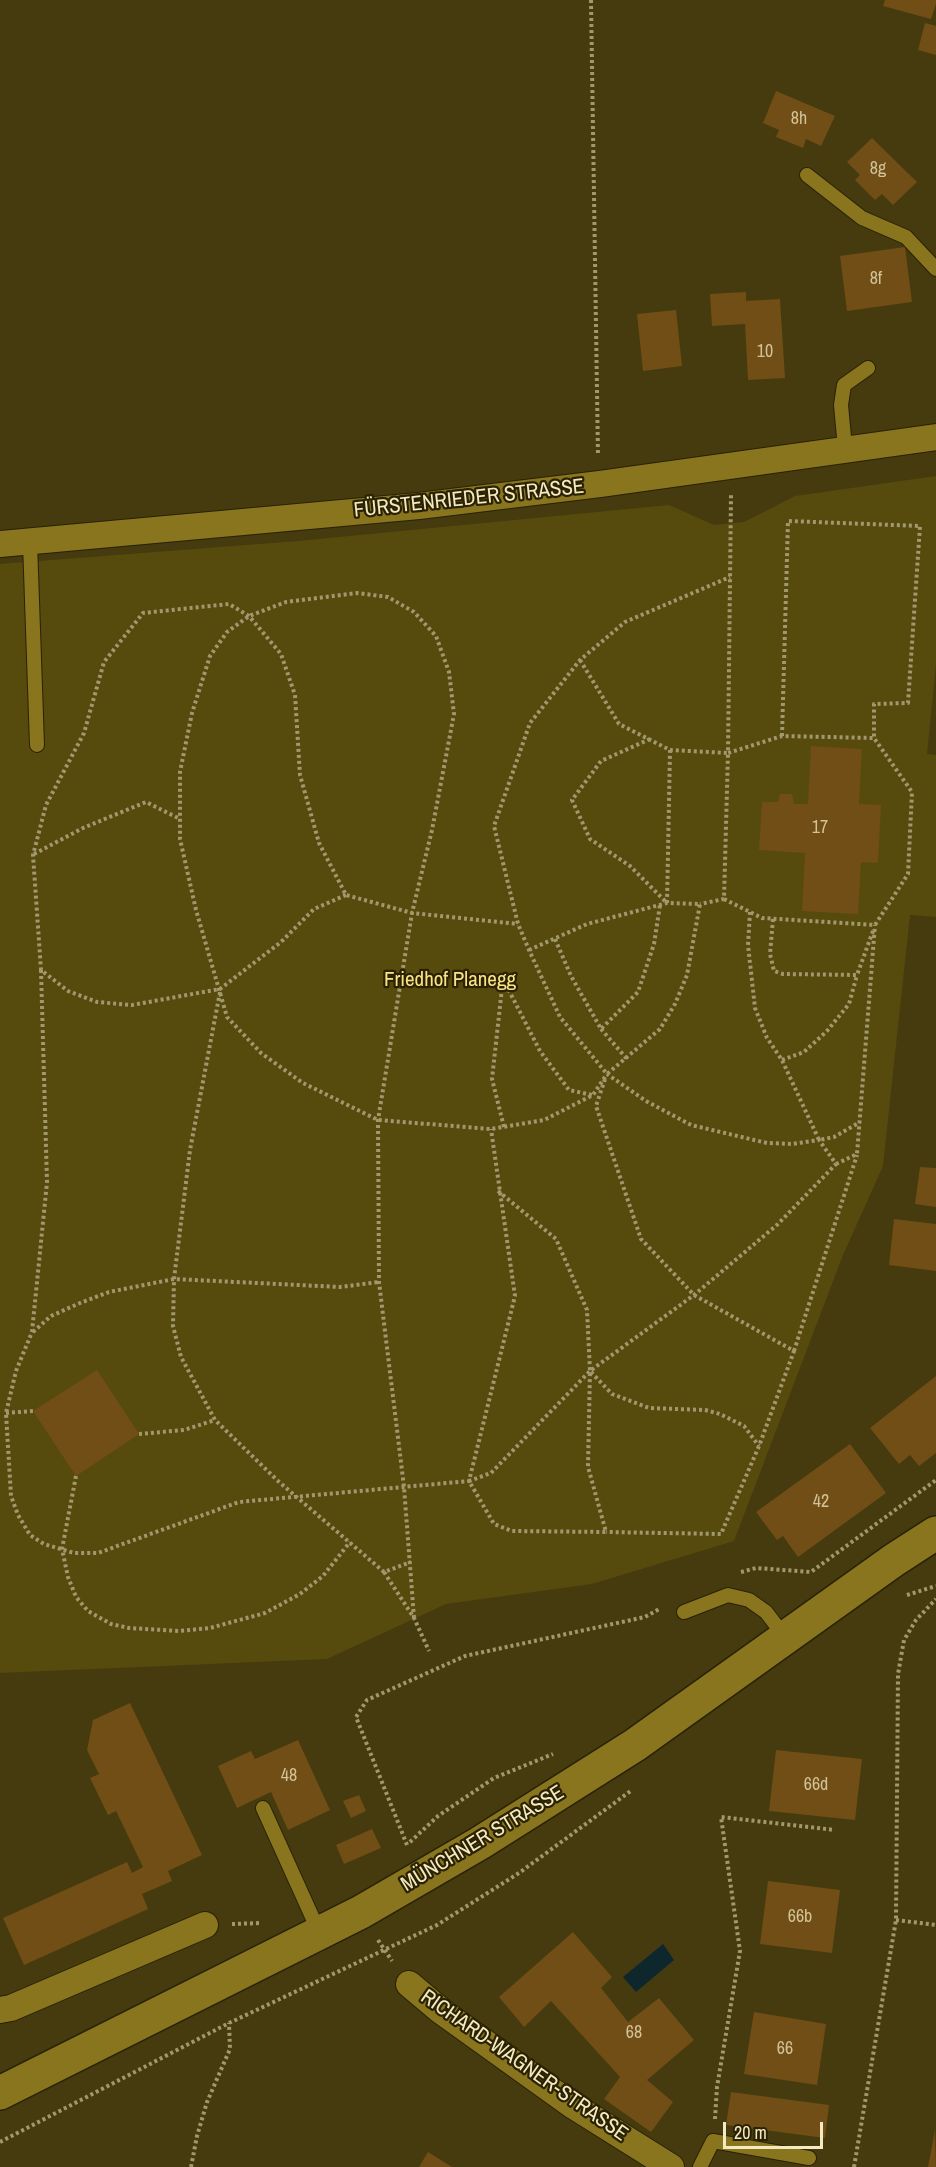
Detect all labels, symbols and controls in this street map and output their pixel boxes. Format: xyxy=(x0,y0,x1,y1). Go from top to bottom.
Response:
house number: 8h xyxy=(791,108,807,130)
house number: 8g xyxy=(870,158,886,180)
house number: 8f xyxy=(870,268,882,290)
house number: 10 xyxy=(757,341,773,363)
street label: FÜRSTENRIEDER STRASSE xyxy=(353,474,585,524)
house number: 17 xyxy=(812,817,828,839)
park label: Friedhof Planegg xyxy=(384,967,516,993)
house number: 42 xyxy=(813,1491,829,1513)
house number: 48 xyxy=(281,1765,297,1787)
house number: 66d xyxy=(804,1774,828,1796)
street label: MÜNCHNER STRASSE xyxy=(397,1780,569,1898)
house number: 66b xyxy=(788,1906,812,1928)
street label: RICHARD-WAGNER-STRASSE xyxy=(416,1985,632,2147)
house number: 68 xyxy=(626,2022,642,2044)
house number: 66 xyxy=(777,2038,793,2060)
scale bar xyxy=(726,2110,826,2148)
text: 20 m xyxy=(734,2120,767,2145)

